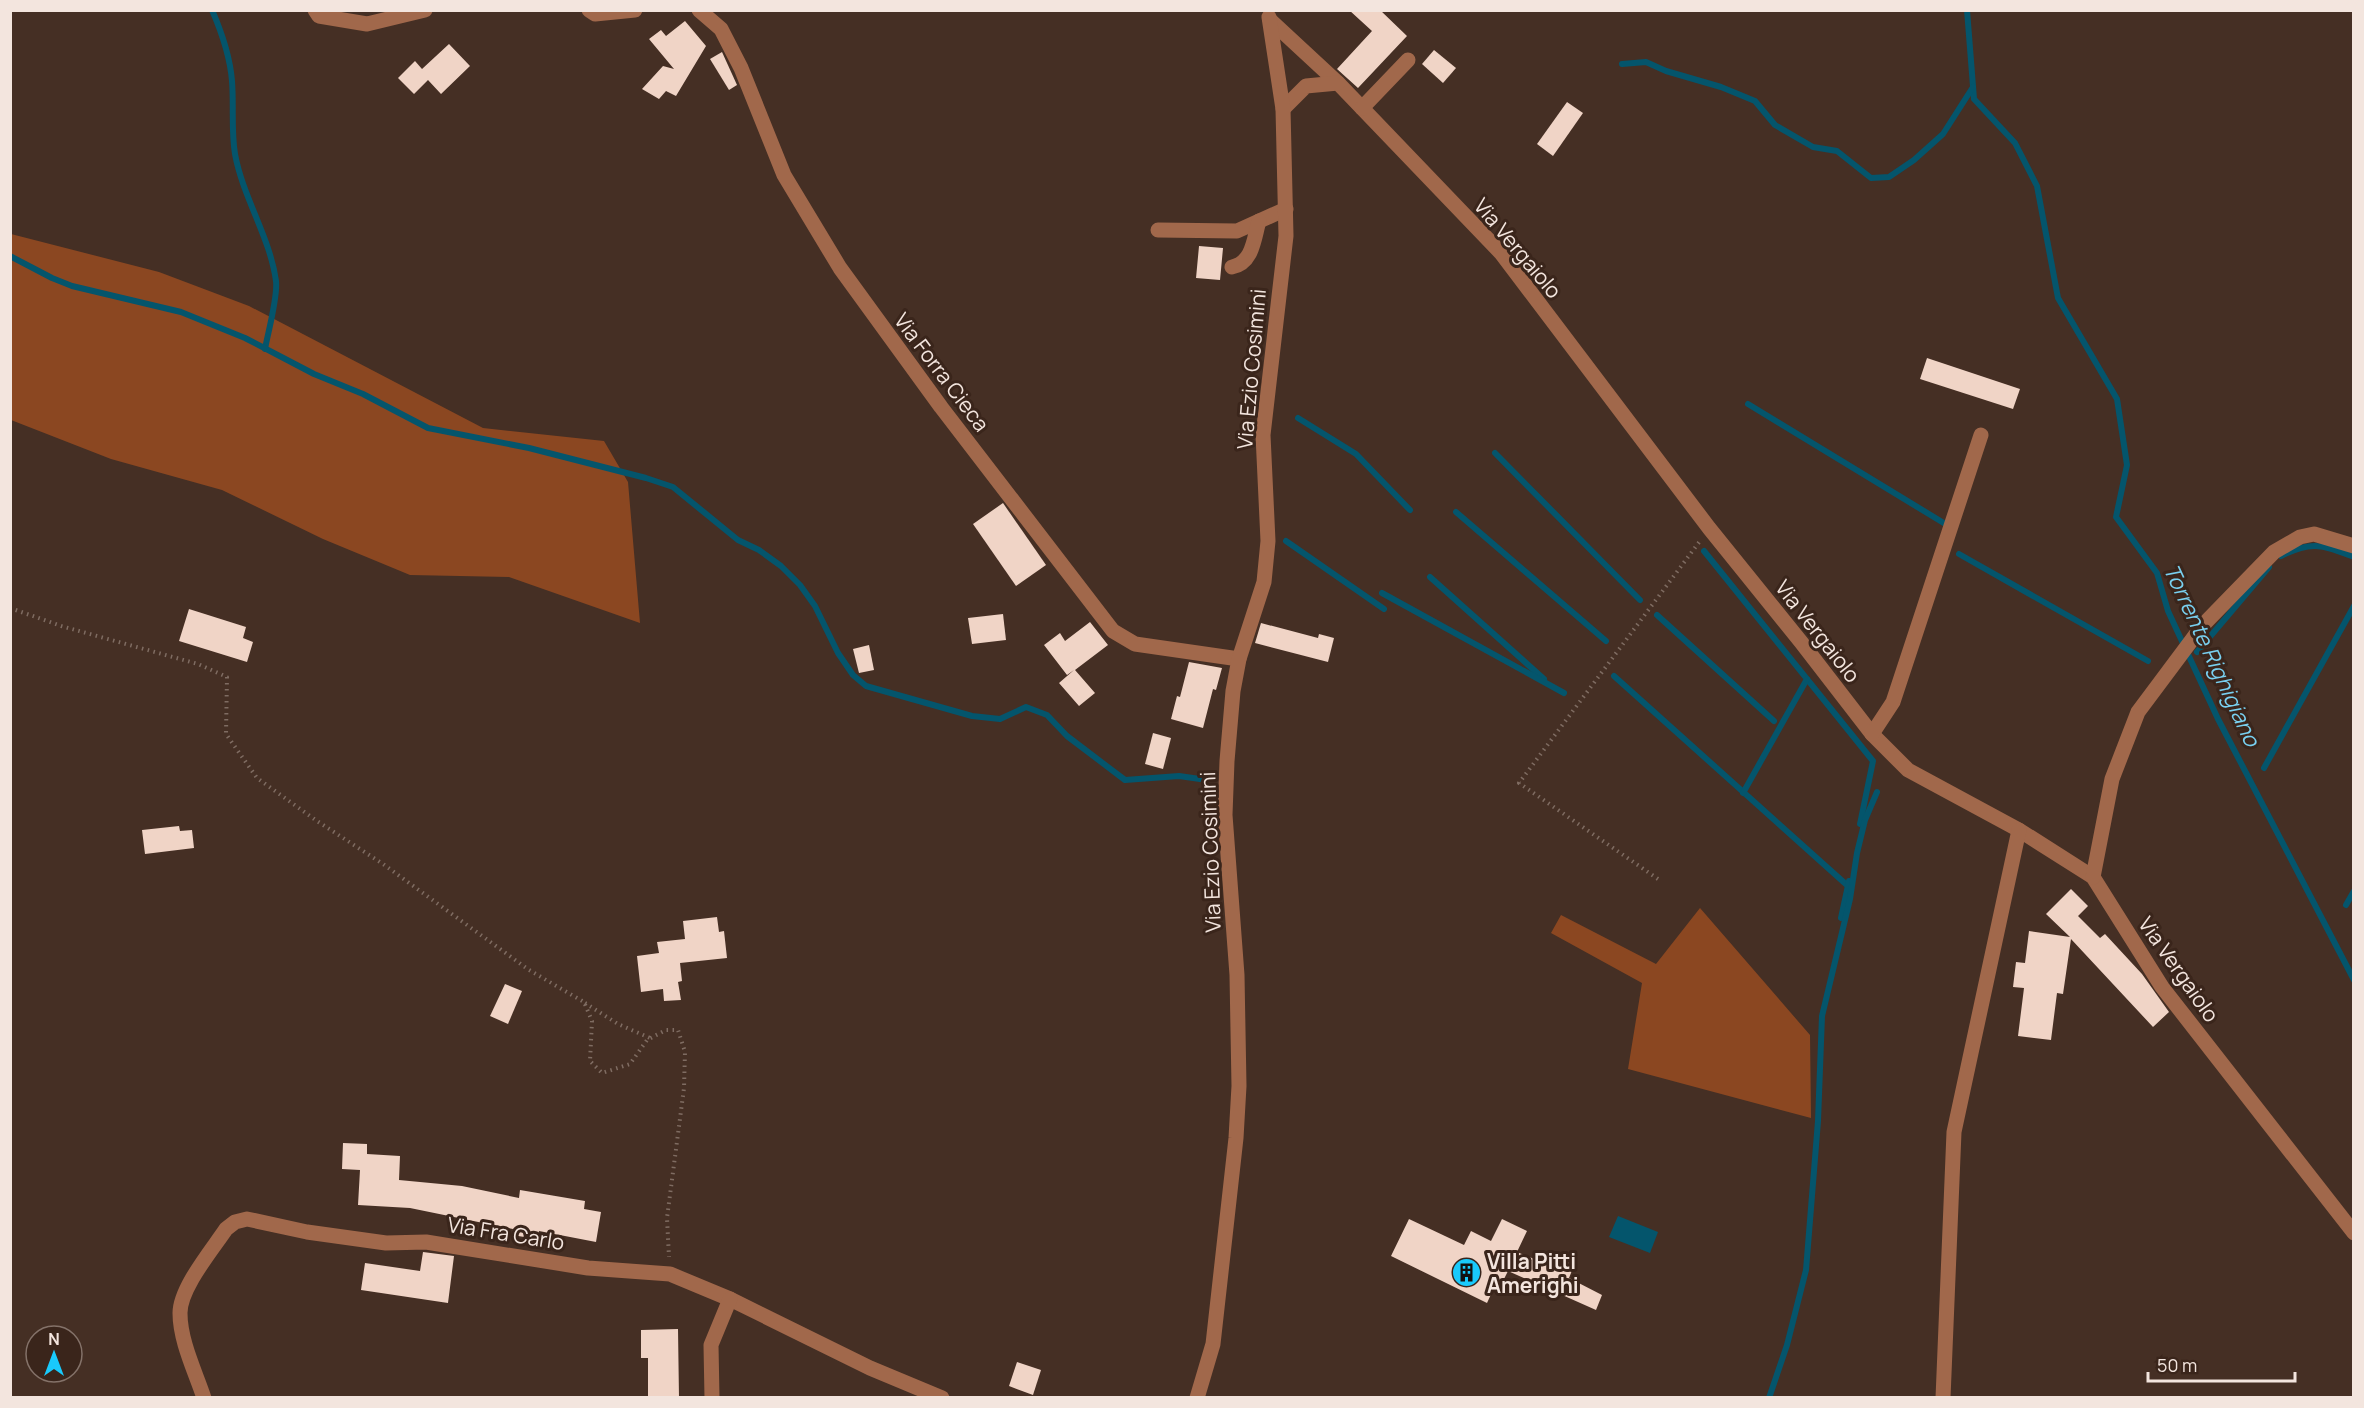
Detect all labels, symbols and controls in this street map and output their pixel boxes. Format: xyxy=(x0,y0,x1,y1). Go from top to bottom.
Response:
street label: Via Vergaiolo xyxy=(1468,192,1568,304)
street label: Via Ezio Cosimini xyxy=(1230,288,1272,450)
street label: Via Forra Cieca xyxy=(888,307,996,437)
water label: Torrente Righigiano xyxy=(2157,559,2268,753)
street label: Via Vergaiolo xyxy=(1769,574,1867,688)
street label: Via Ezio Cosimini xyxy=(1193,771,1227,933)
street label: Via Vergaiolo xyxy=(2132,911,2226,1027)
street label: Via Fra Carlo xyxy=(445,1210,567,1256)
place label: Villa Pitti Amerighi xyxy=(1487,1247,1579,1299)
building icon: Villa Pitti Amerighi xyxy=(1450,1257,1482,1289)
north arrow xyxy=(24,1324,84,1384)
text: N xyxy=(48,1328,60,1350)
scale bar xyxy=(2148,1345,2295,1383)
text: 50 m xyxy=(2157,1353,2197,1377)

